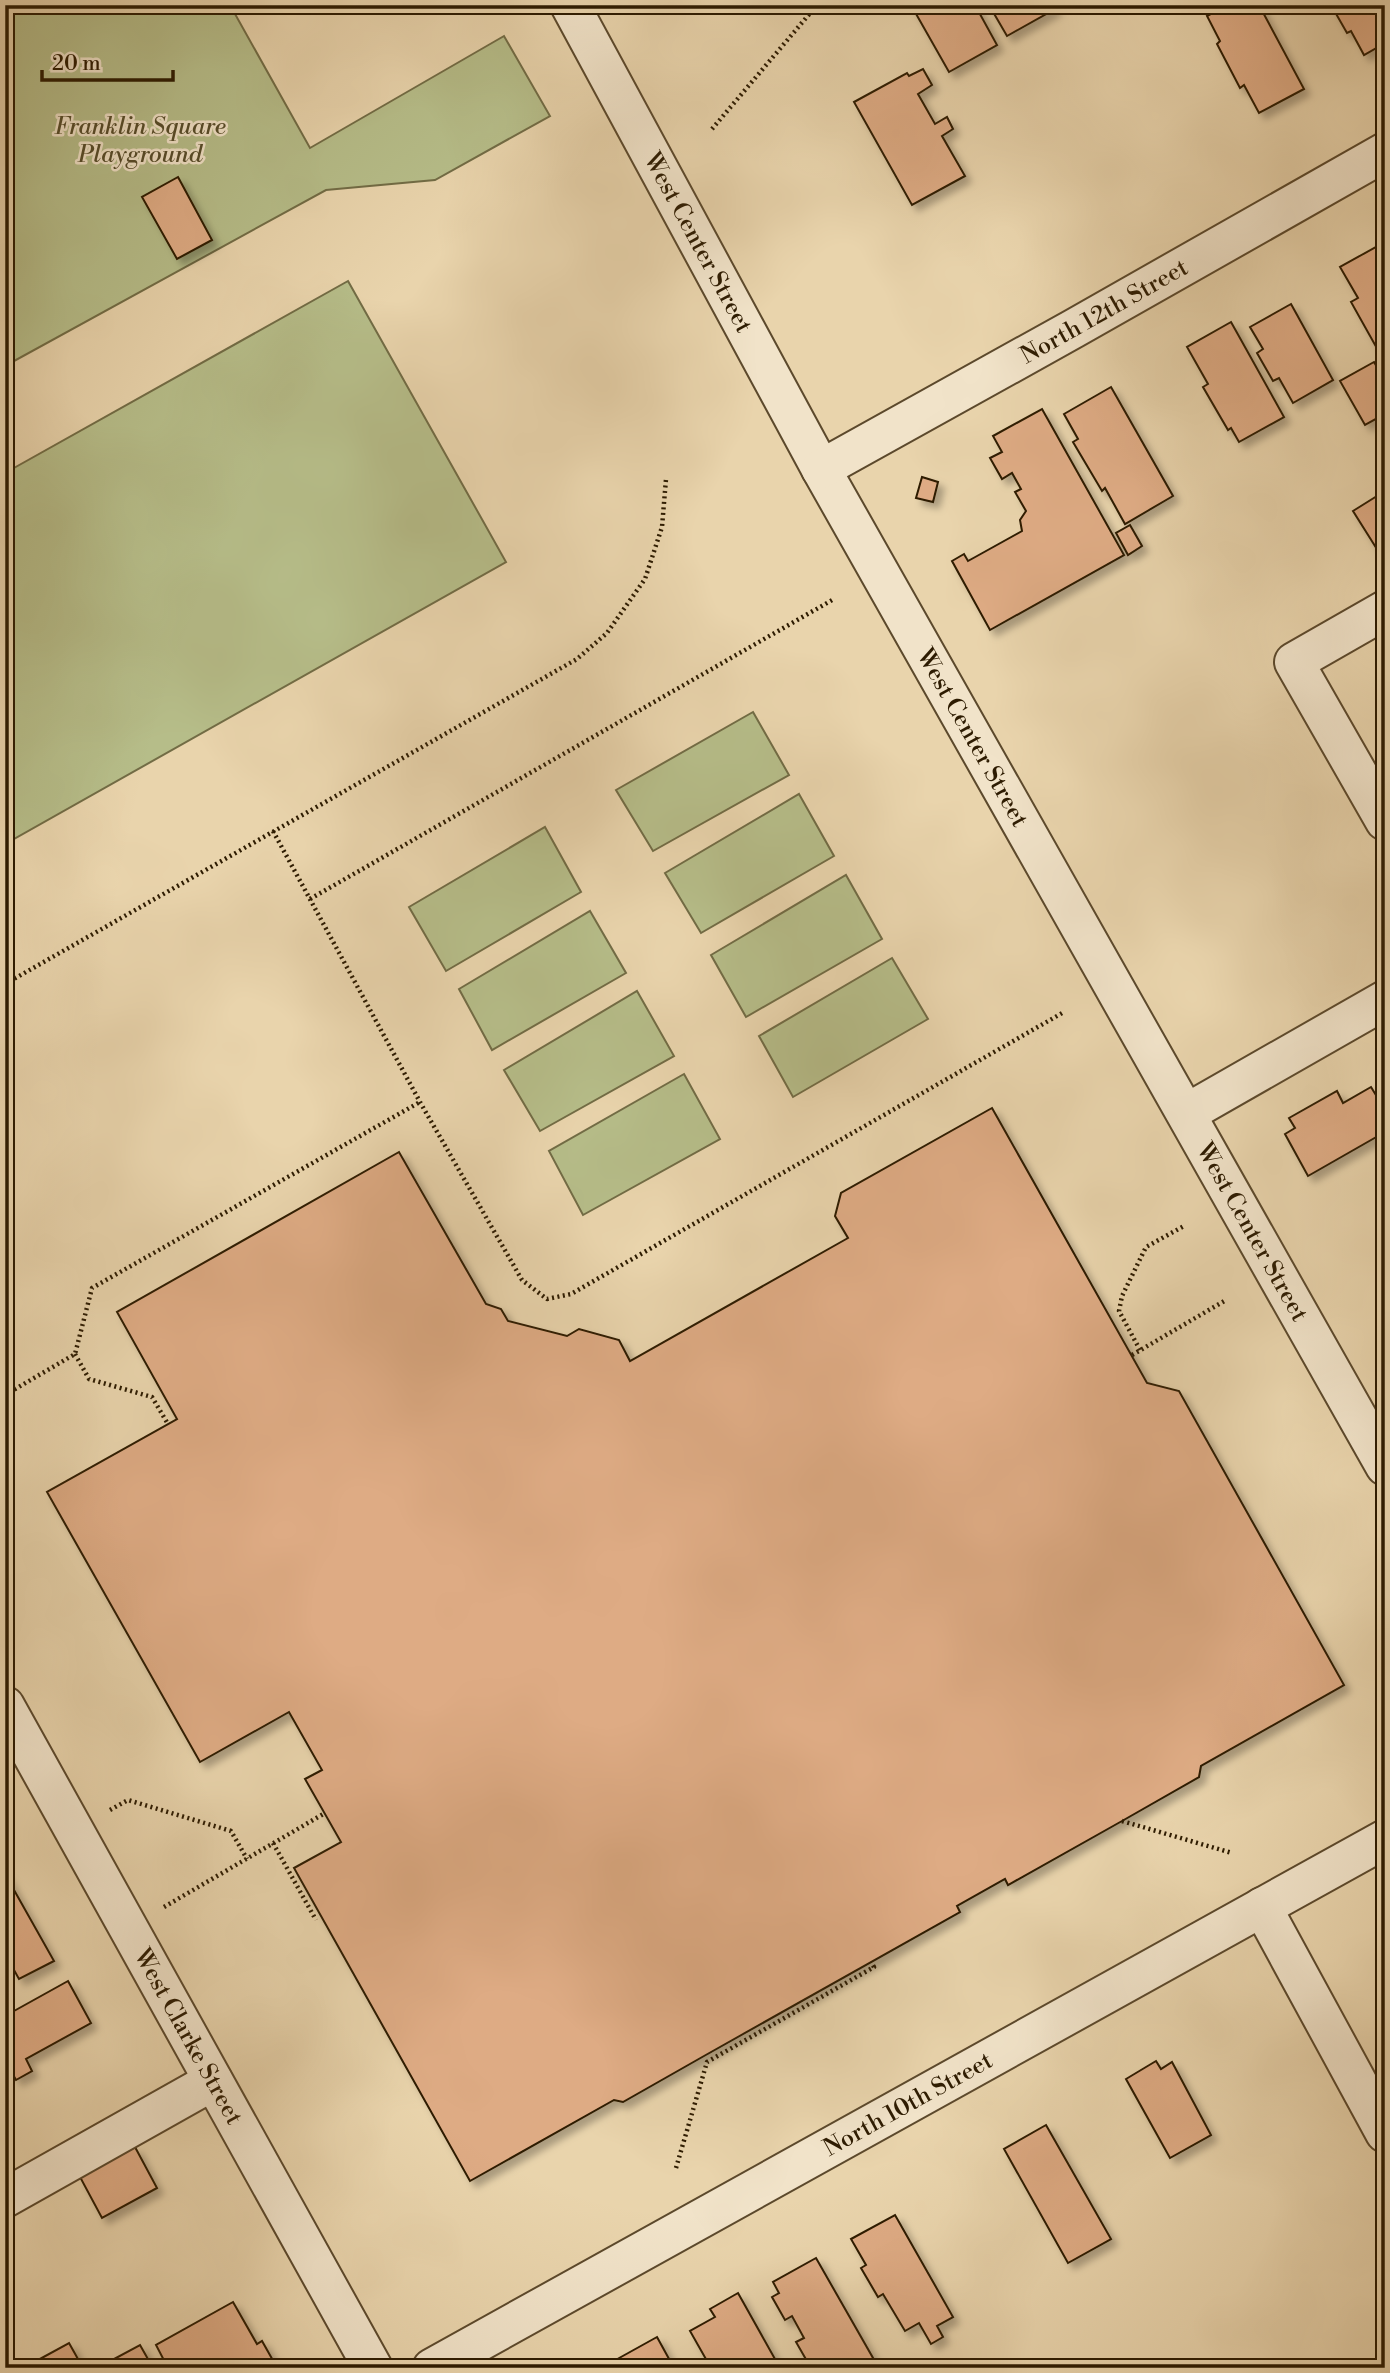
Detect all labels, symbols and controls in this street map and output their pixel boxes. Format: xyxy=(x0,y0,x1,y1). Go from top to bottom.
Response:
scale bar xyxy=(42,38,173,82)
text: 20 m xyxy=(52,51,101,77)
park label: Franklin Square Playground xyxy=(54,112,226,170)
street label: West Center Street xyxy=(636,147,759,339)
street label: North 12th Street xyxy=(1015,253,1194,371)
street label: West Center Street xyxy=(909,642,1035,833)
street label: West Center Street xyxy=(1189,1137,1314,1327)
street label: West Clarke Street xyxy=(126,1943,249,2131)
street label: North 10th Street xyxy=(818,2046,998,2164)

